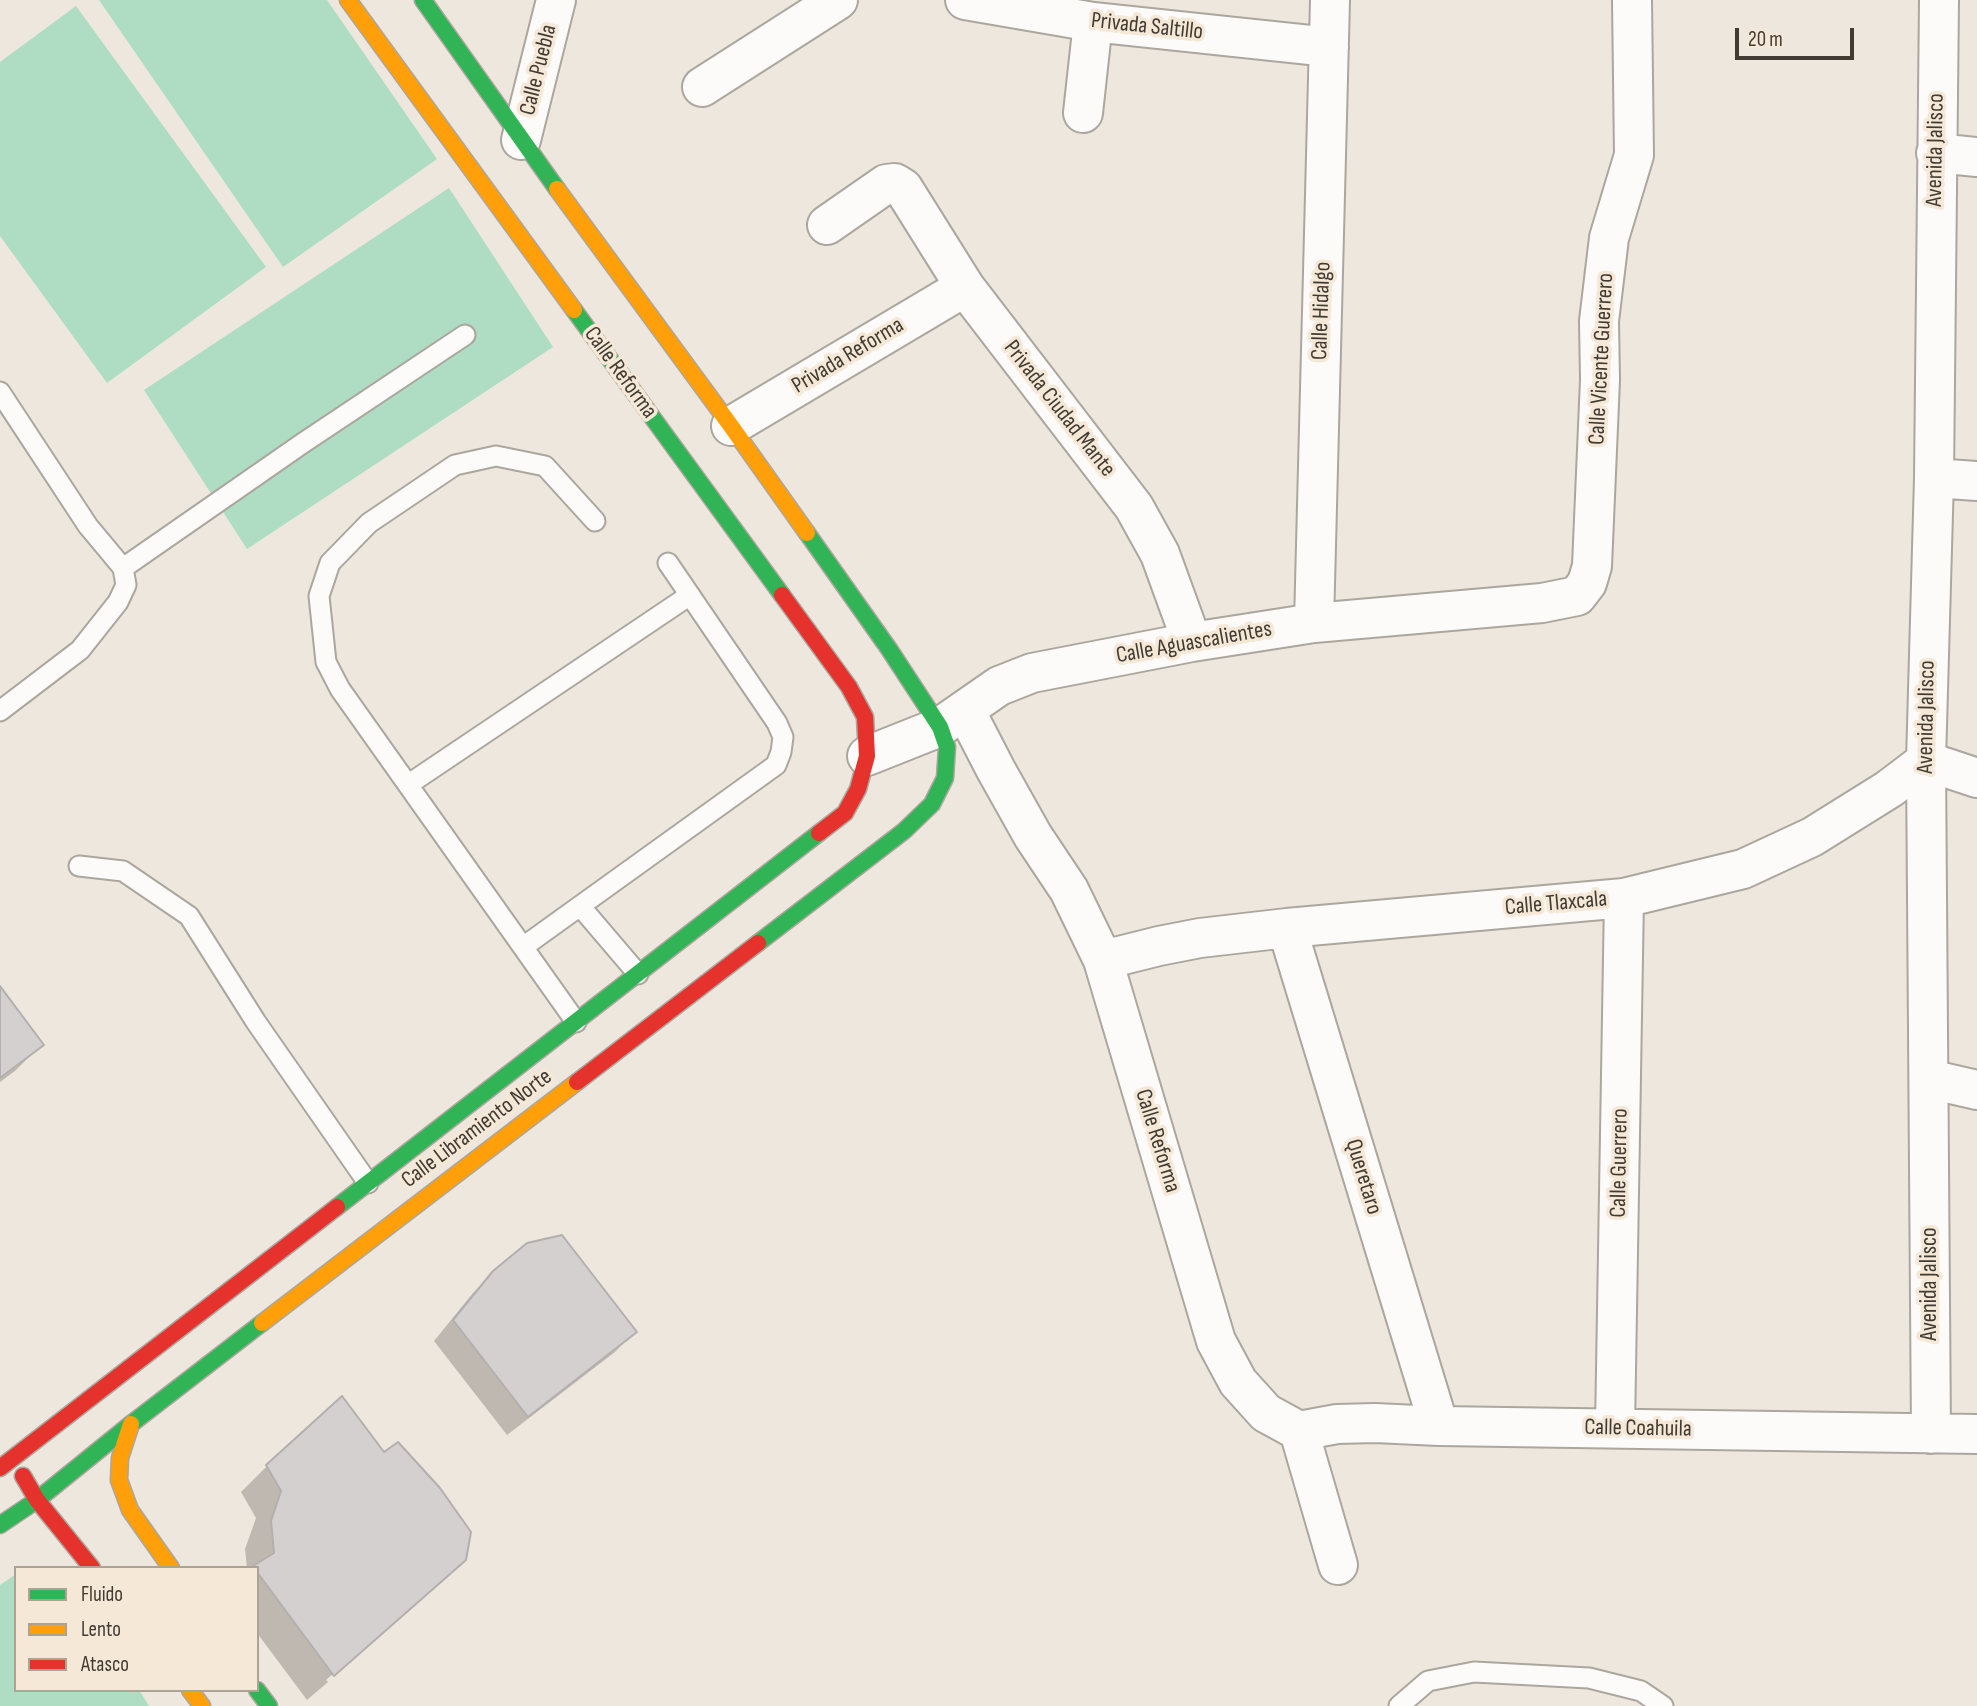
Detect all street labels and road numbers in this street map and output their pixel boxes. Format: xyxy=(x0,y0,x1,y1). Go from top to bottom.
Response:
street label: Privada Saltillo xyxy=(1090,7,1204,47)
street label: Calle Puebla xyxy=(514,22,564,118)
street label: Avenida Jalisco xyxy=(1921,93,1951,207)
street label: Calle Hidalgo xyxy=(1306,261,1338,361)
street label: Calle Vicente Guerrero xyxy=(1584,272,1620,446)
street label: Privada Reforma xyxy=(787,312,909,400)
street label: Calle Reforma xyxy=(578,322,662,424)
street label: Privada Ciudad Mante xyxy=(997,335,1121,483)
street label: Calle Aguascalientes xyxy=(1114,616,1274,670)
street label: Avenida Jalisco xyxy=(1912,660,1942,774)
street label: Calle Tlaxcala xyxy=(1504,886,1608,922)
street label: Calle Libramiento Norte xyxy=(396,1063,558,1195)
street label: Calle Reforma xyxy=(1128,1086,1186,1196)
street label: Calle Guerrero xyxy=(1605,1108,1635,1218)
street label: Queretaro xyxy=(1339,1136,1387,1218)
street label: Avenida Jalisco xyxy=(1916,1227,1944,1341)
street label: Calle Coahuila xyxy=(1584,1414,1692,1444)

